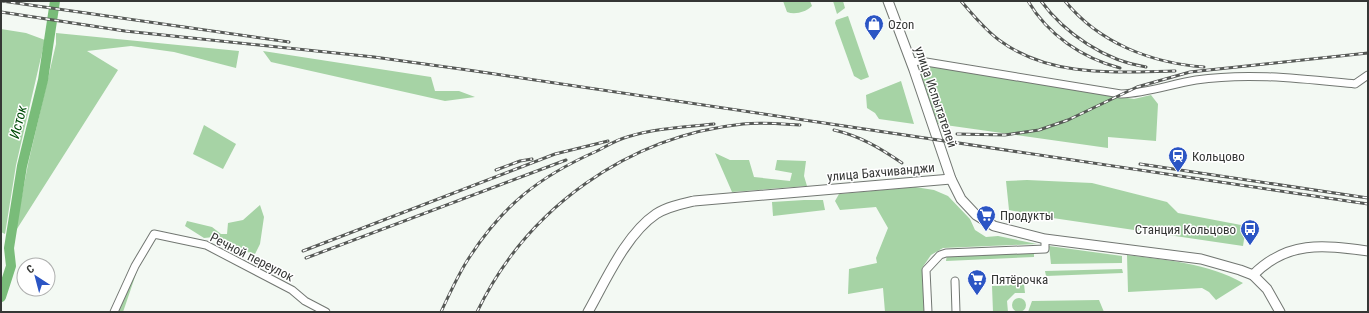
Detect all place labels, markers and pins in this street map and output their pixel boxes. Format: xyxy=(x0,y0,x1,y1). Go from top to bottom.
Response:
shop icon: Ozon xyxy=(863,13,885,41)
place label: Ozon xyxy=(888,17,914,32)
station icon: Кольцово xyxy=(1167,145,1189,173)
place label: Кольцово xyxy=(1192,149,1245,164)
supermarket icon: Продукты xyxy=(975,204,997,232)
place label: Продукты xyxy=(1000,208,1054,223)
bus stop icon: Станция Кольцово xyxy=(1239,218,1261,246)
place label: Станция Кольцово xyxy=(1135,222,1236,237)
supermarket icon: Пятёрочка xyxy=(966,268,988,296)
place label: Пятёрочка xyxy=(991,272,1048,287)

